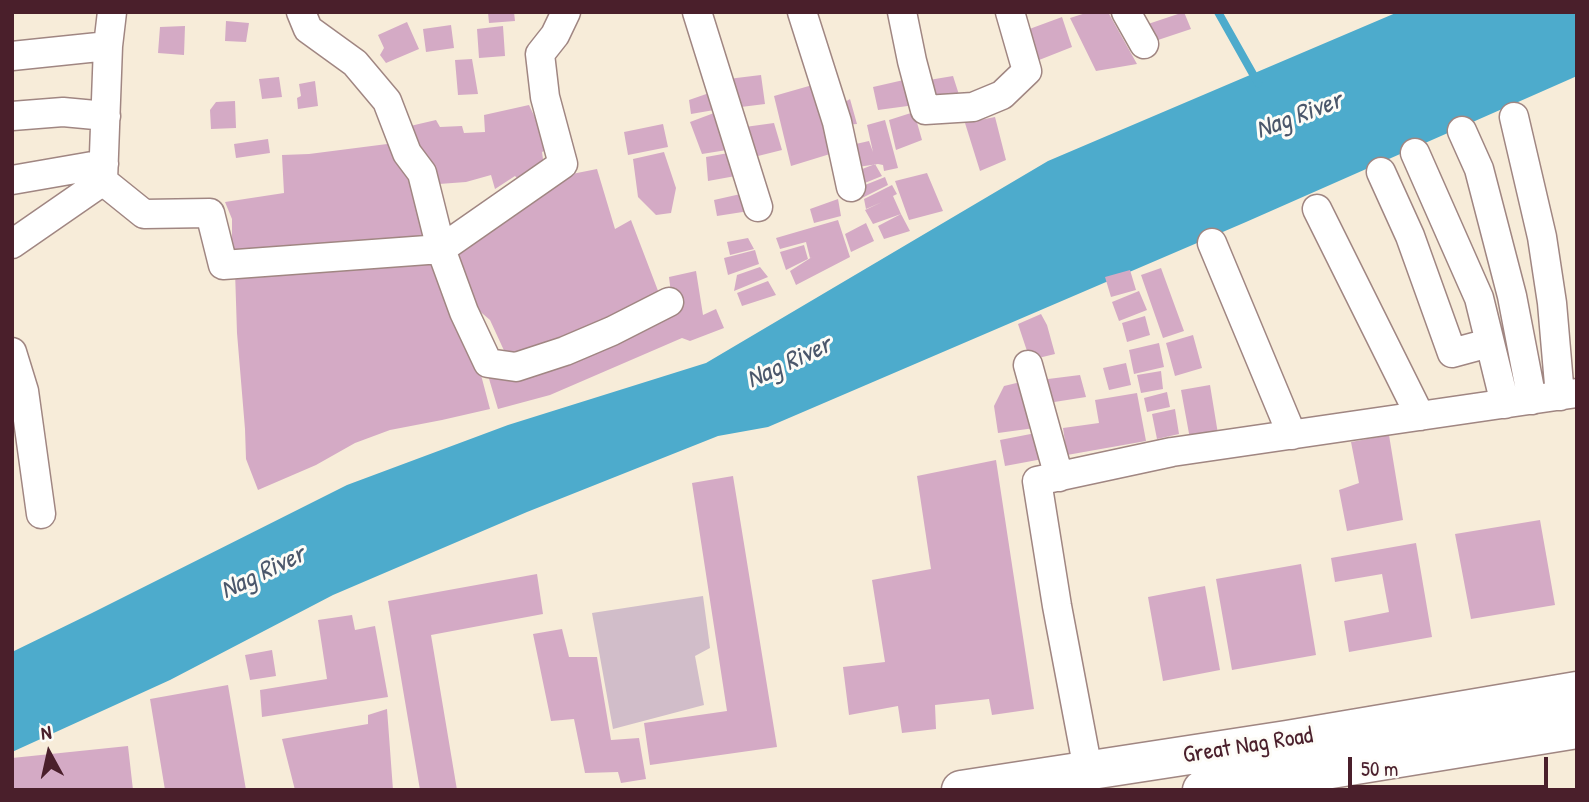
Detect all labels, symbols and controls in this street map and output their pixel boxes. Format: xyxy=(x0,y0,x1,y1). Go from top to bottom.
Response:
water label: Nag River xyxy=(1251,85,1347,147)
water label: Nag River xyxy=(742,330,836,396)
water label: Nag River xyxy=(216,539,310,607)
north arrow xyxy=(14,718,84,788)
text: N xyxy=(39,719,53,746)
street label: Great Nag Road xyxy=(1181,722,1315,770)
scale bar xyxy=(1351,742,1550,786)
text: 50 m xyxy=(1361,754,1398,783)

